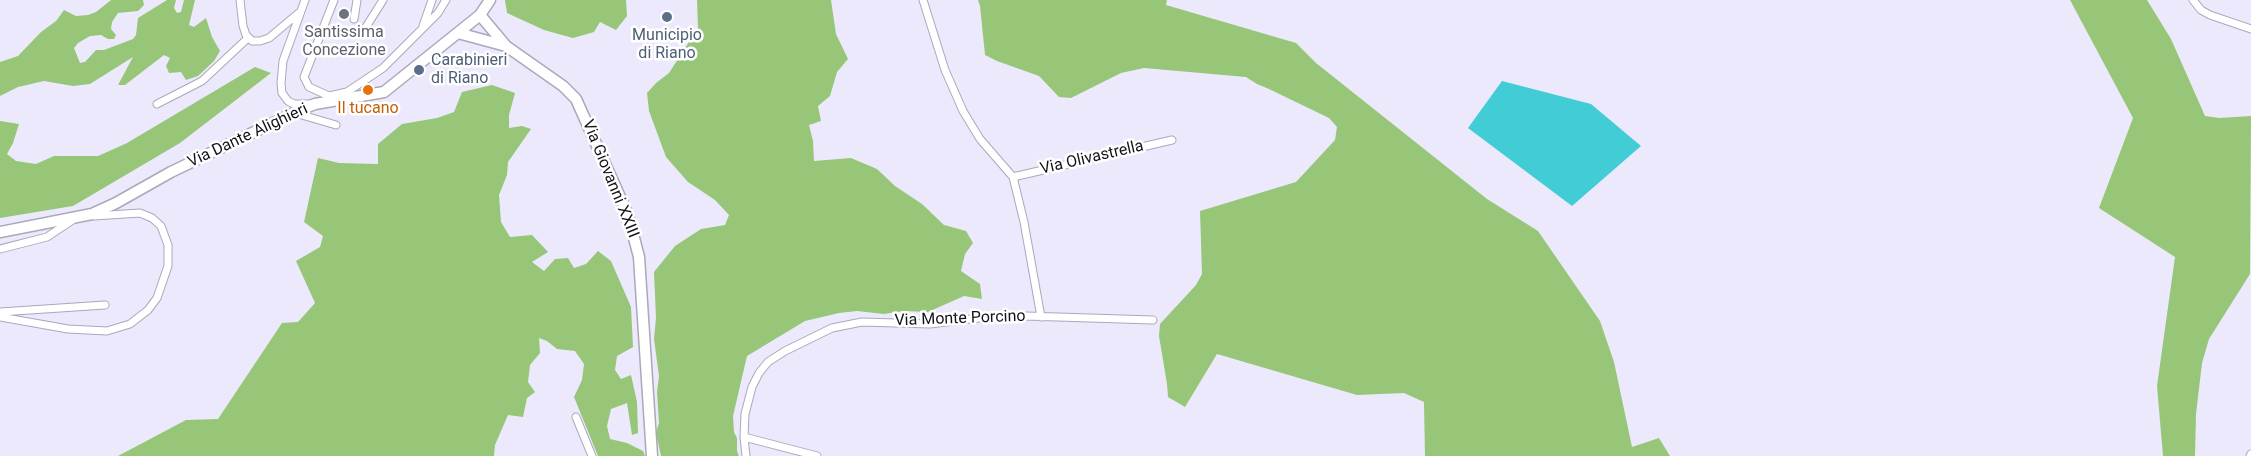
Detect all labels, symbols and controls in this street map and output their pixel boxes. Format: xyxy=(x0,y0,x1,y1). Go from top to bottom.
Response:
marker: Santissima Concezione xyxy=(337,7,351,21)
marker: Municipio di Riano xyxy=(660,10,674,24)
place label: Santissima Concezione xyxy=(302,23,386,61)
place label: Municipio di Riano xyxy=(632,26,702,64)
place label: Carabinieri di Riano xyxy=(431,51,507,89)
marker: Carabinieri di Riano xyxy=(412,63,426,77)
marker: Il tucano xyxy=(361,83,375,97)
place label: Il tucano xyxy=(337,99,399,119)
street label: Via Dante Alighieri xyxy=(185,100,311,172)
street label: Via Giovanni XXIII xyxy=(578,117,642,241)
street label: Via Olivastrella xyxy=(1038,137,1146,179)
street label: Via Monte Porcino xyxy=(894,307,1026,331)

